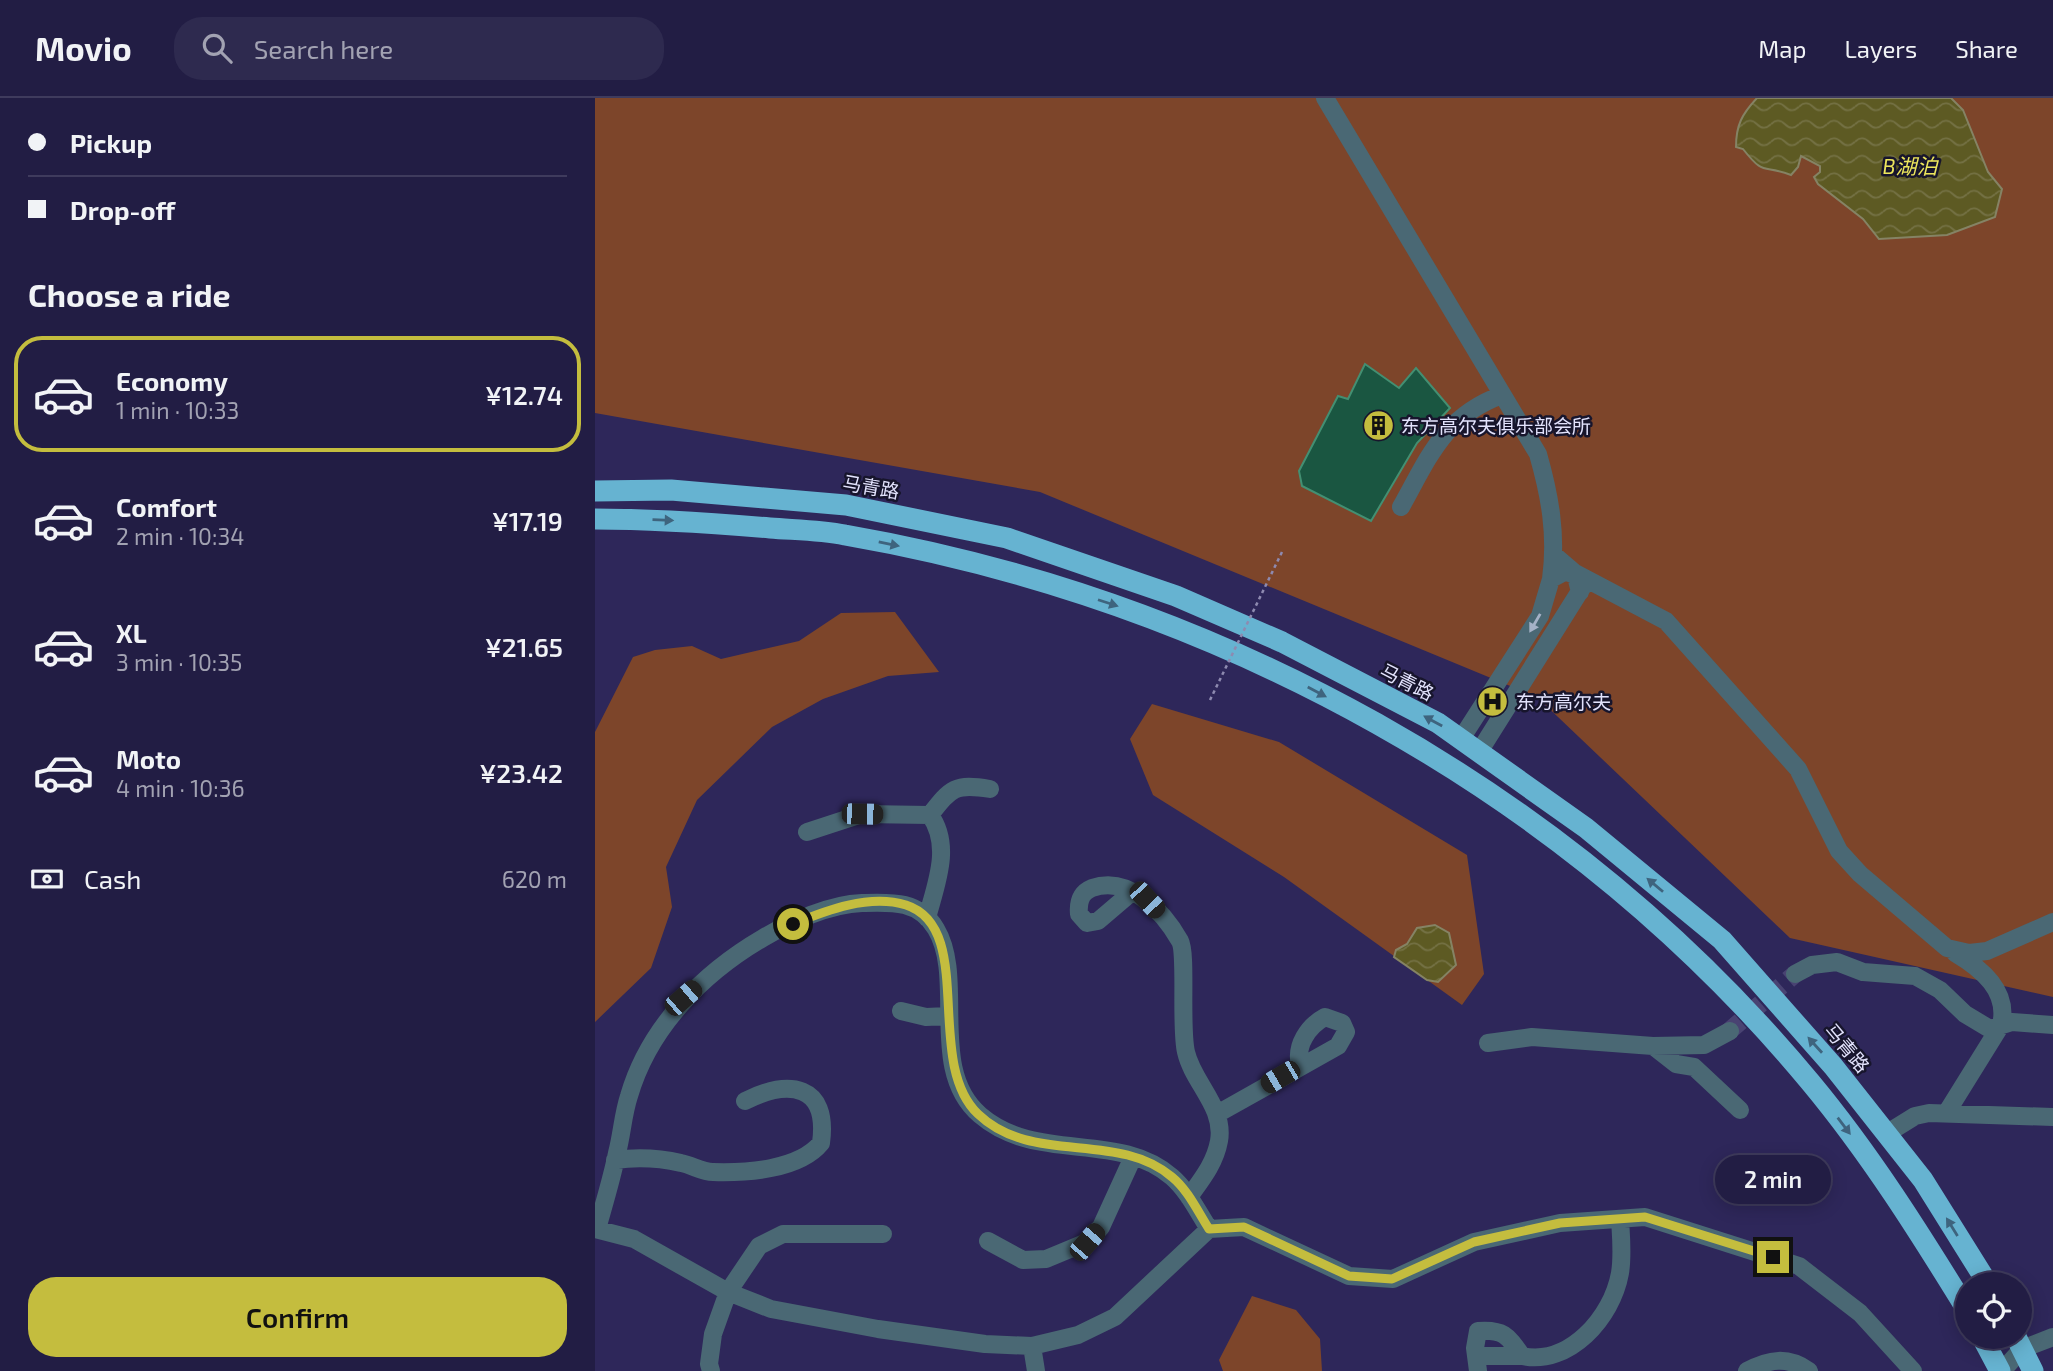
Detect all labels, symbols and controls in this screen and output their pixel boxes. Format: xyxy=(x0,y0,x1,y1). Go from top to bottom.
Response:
search box xyxy=(174,17,664,80)
text: Movio xyxy=(35,28,132,68)
icon: search xyxy=(198,29,236,67)
text: Search here xyxy=(254,33,393,64)
text: Map xyxy=(1758,34,1806,63)
text: Layers xyxy=(1844,34,1917,63)
text: Share xyxy=(1955,34,2018,63)
text: Pickup xyxy=(70,127,152,158)
water label: B湖泊 xyxy=(1883,153,1939,178)
text: Drop-off xyxy=(70,194,175,225)
text: Choose a ride xyxy=(28,275,231,313)
icon: car xyxy=(32,363,95,426)
text: Economy xyxy=(116,365,228,396)
text: ¥12.74 xyxy=(485,379,563,410)
text: 1 min · 10:33 xyxy=(116,396,239,424)
building icon: 东方高尔夫俱乐部会所 xyxy=(1361,409,1395,443)
place label: 东方高尔夫俱乐部会所 xyxy=(1401,414,1591,437)
street label: 马青路 xyxy=(841,470,901,503)
icon: car xyxy=(32,489,95,552)
text: Comfort xyxy=(116,491,217,522)
text: ¥17.19 xyxy=(492,505,563,536)
one-way arrow xyxy=(652,514,674,525)
text: 2 min · 10:34 xyxy=(116,522,244,550)
one-way arrow xyxy=(878,538,900,549)
one-way arrow xyxy=(1098,598,1119,609)
one-way arrow xyxy=(1529,613,1541,632)
icon: car xyxy=(32,615,95,678)
text: XL xyxy=(116,617,147,648)
text: ¥21.65 xyxy=(485,631,563,662)
text: 3 min · 10:35 xyxy=(116,648,242,676)
street label: 马青路 xyxy=(1377,658,1438,705)
hospital icon: 东方高尔夫 xyxy=(1476,685,1510,719)
one-way arrow xyxy=(1308,686,1327,698)
place label: 东方高尔夫 xyxy=(1516,690,1611,713)
one-way arrow xyxy=(1423,715,1442,727)
icon: car xyxy=(32,741,95,804)
text: Moto xyxy=(116,743,181,774)
text: ¥23.42 xyxy=(479,757,563,788)
text: 4 min · 10:36 xyxy=(116,774,245,802)
car xyxy=(841,803,884,825)
icon: cash xyxy=(28,860,66,898)
text: Cash xyxy=(84,863,141,894)
text: 620 m xyxy=(502,865,567,893)
car xyxy=(1125,877,1170,923)
one-way arrow xyxy=(1646,878,1663,893)
route start xyxy=(777,908,809,940)
car xyxy=(661,976,706,1020)
street label: 马青路 xyxy=(1820,1018,1875,1077)
one-way arrow xyxy=(1807,1036,1823,1054)
car xyxy=(1257,1057,1304,1097)
one-way arrow xyxy=(1836,1117,1851,1135)
callout: 2 min xyxy=(1715,1156,1831,1204)
text: 2 min xyxy=(1744,1165,1802,1193)
one-way arrow xyxy=(1946,1217,1958,1236)
car xyxy=(1066,1219,1109,1265)
route end xyxy=(1757,1241,1789,1273)
map controls xyxy=(1955,1272,2032,1349)
button: locate xyxy=(1955,1272,2032,1349)
button: Confirm xyxy=(28,1277,567,1357)

